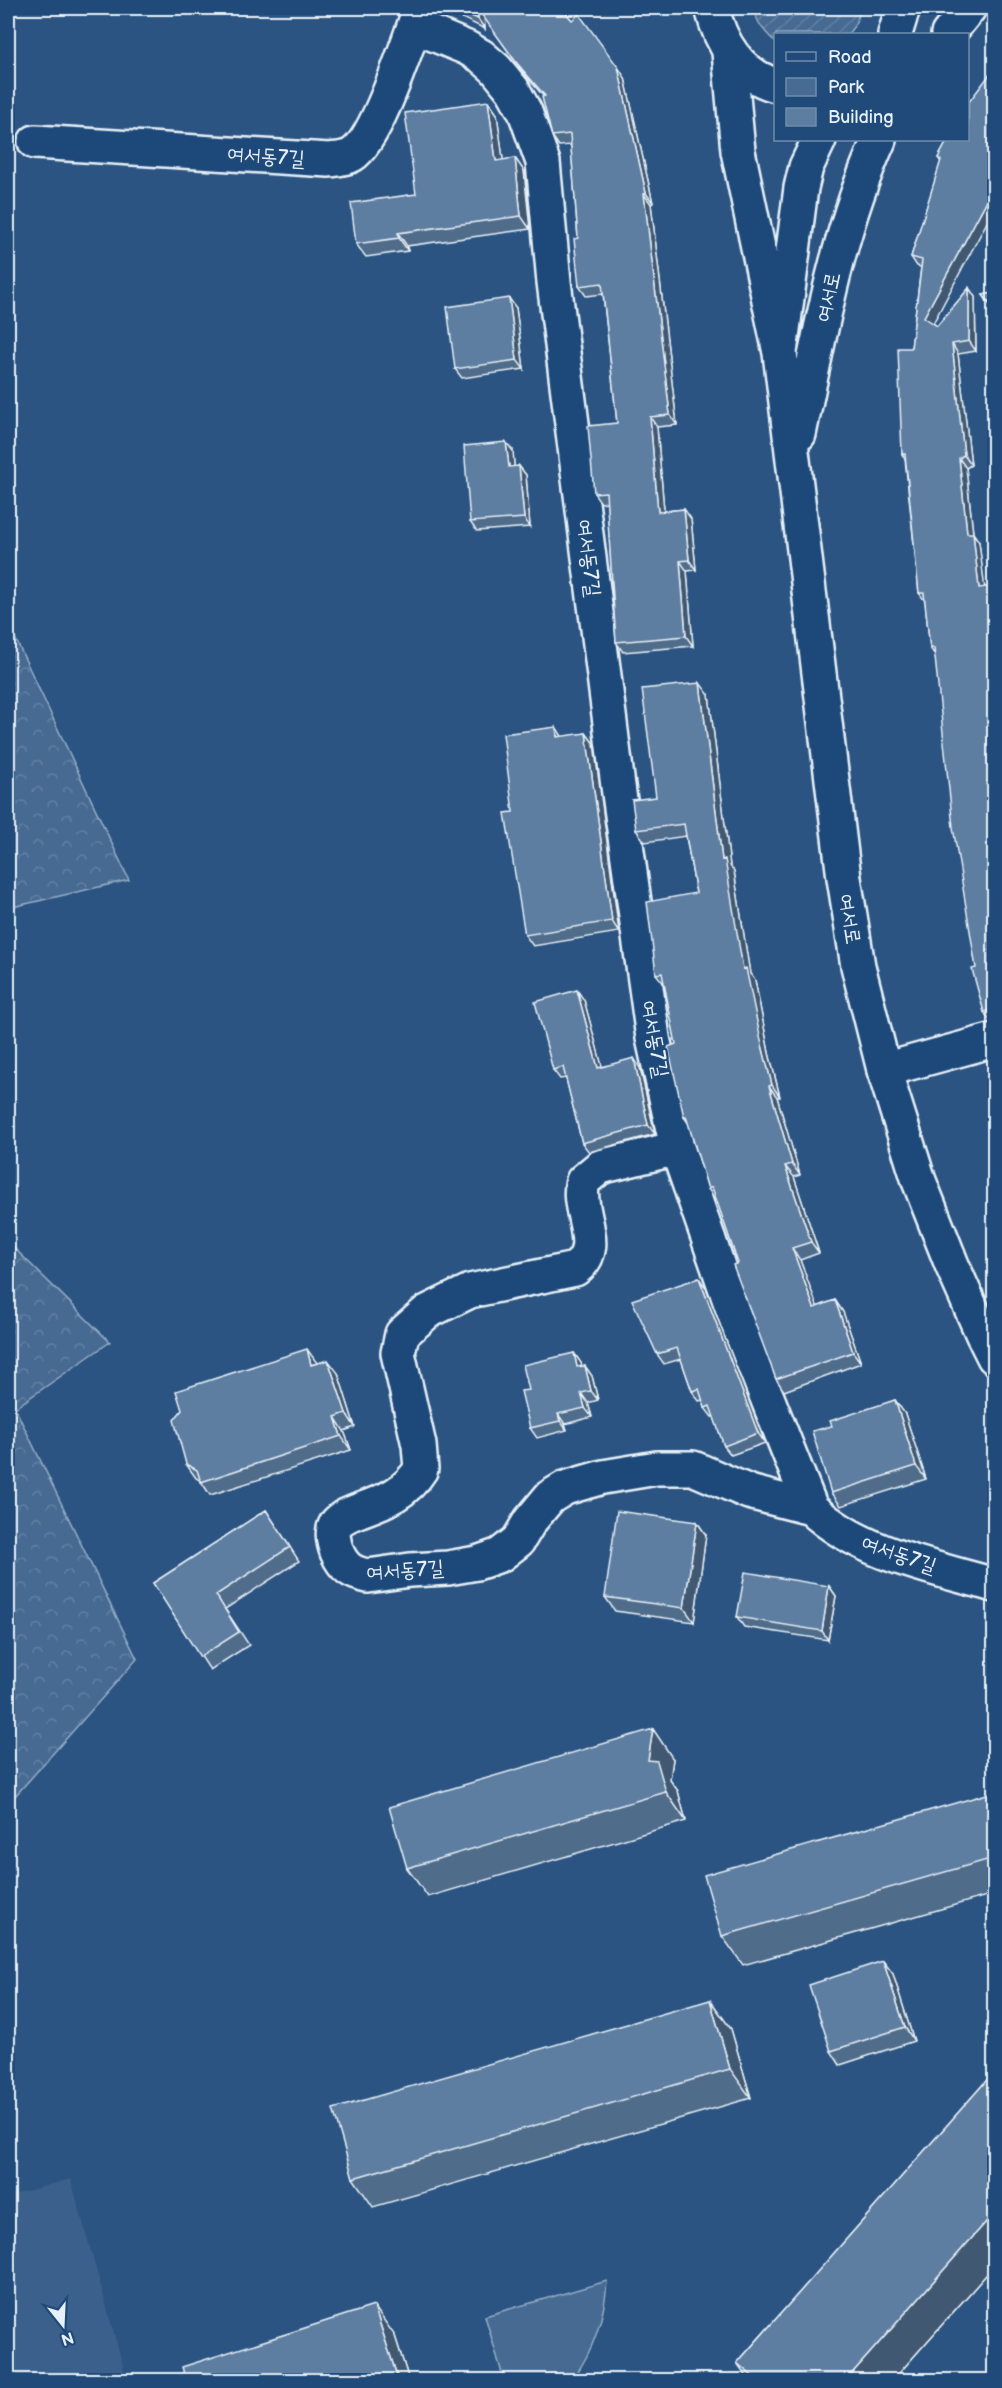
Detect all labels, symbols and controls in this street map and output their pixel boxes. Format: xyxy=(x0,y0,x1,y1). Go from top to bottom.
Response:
legend xyxy=(774,33,969,141)
text: Road xyxy=(828,47,872,68)
text: Park xyxy=(828,77,864,98)
text: Building xyxy=(828,107,894,128)
street label: 여서동7길 xyxy=(226,141,306,172)
street label: 여서로 xyxy=(811,270,846,325)
street label: 여서동7길 xyxy=(571,518,606,598)
street label: 여서로 xyxy=(833,892,866,946)
street label: 여서동7길 xyxy=(635,999,674,1080)
street label: 여서동7길 xyxy=(858,1530,940,1579)
street label: 여서동7길 xyxy=(365,1555,445,1586)
north arrow xyxy=(33,2295,93,2355)
text: N xyxy=(59,2327,76,2349)

